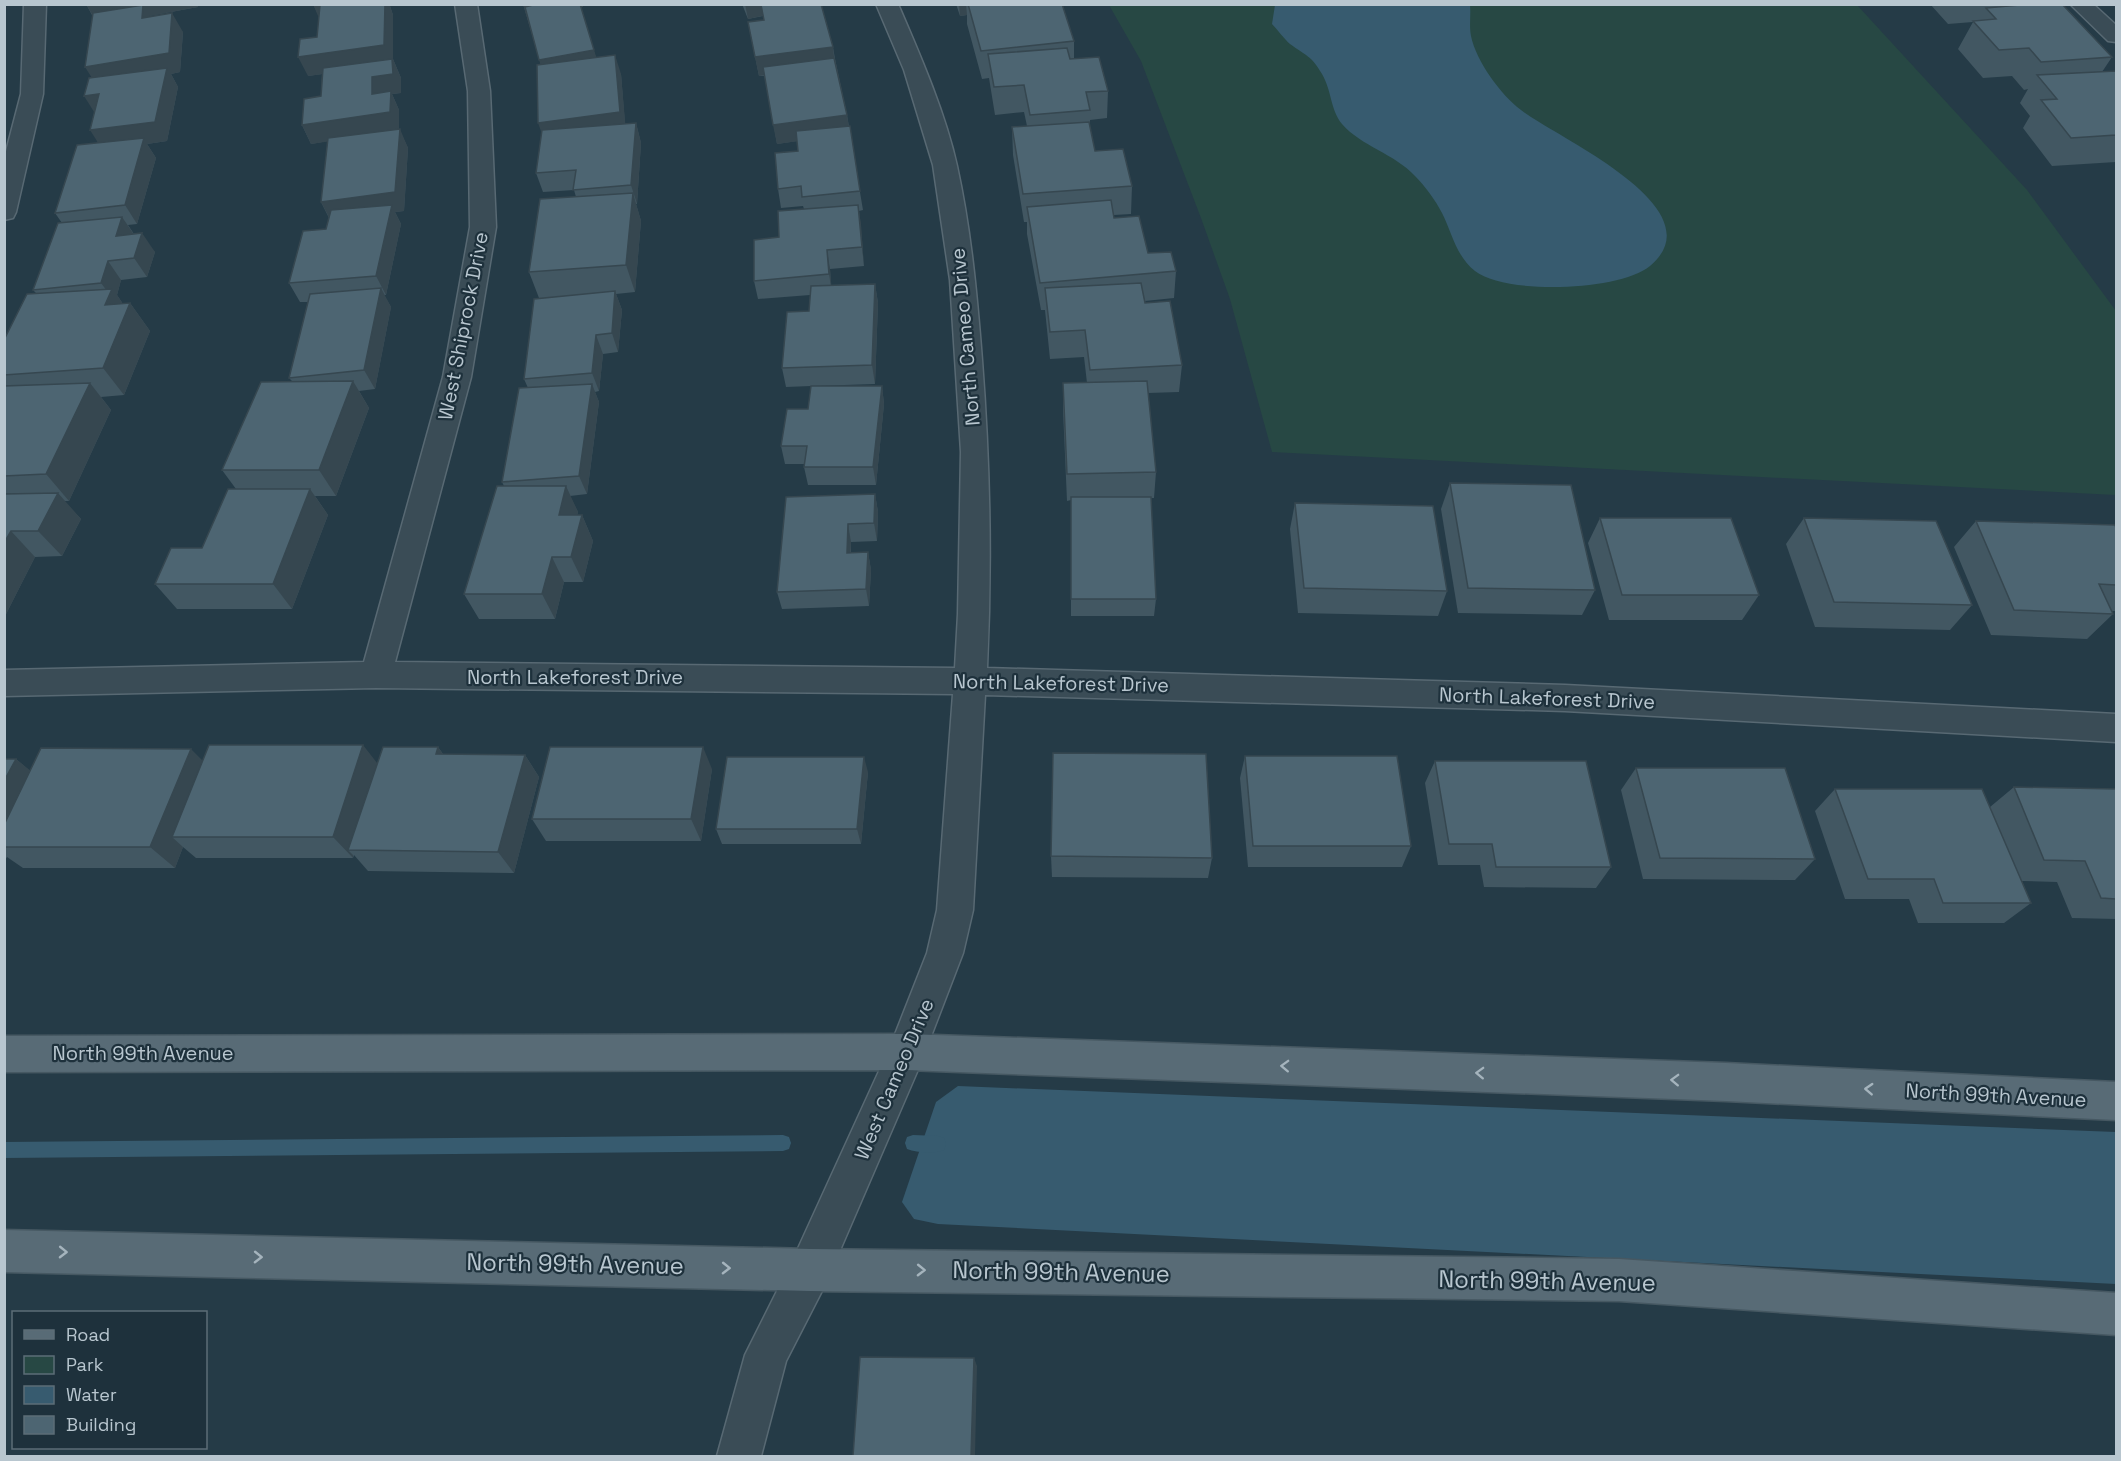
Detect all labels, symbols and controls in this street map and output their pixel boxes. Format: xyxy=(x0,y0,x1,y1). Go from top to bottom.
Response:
street label: West Shiprock Drive xyxy=(432,230,494,422)
street label: North Cameo Drive xyxy=(944,247,986,427)
street label: North Lakeforest Drive xyxy=(467,664,683,690)
street label: North Lakeforest Drive xyxy=(953,668,1169,698)
street label: North Lakeforest Drive xyxy=(1439,681,1655,715)
street label: West Cameo Drive xyxy=(848,995,940,1163)
street label: North 99th Avenue xyxy=(52,1040,234,1066)
one-way arrow xyxy=(1280,1059,1289,1072)
one-way arrow xyxy=(1475,1066,1484,1079)
one-way arrow xyxy=(1670,1074,1679,1086)
street label: North 99th Avenue xyxy=(1905,1077,2087,1113)
one-way arrow xyxy=(1865,1082,1874,1095)
one-way arrow xyxy=(58,1246,67,1259)
street label: North 99th Avenue xyxy=(466,1246,684,1281)
one-way arrow xyxy=(253,1251,262,1263)
street label: North 99th Avenue xyxy=(952,1254,1170,1289)
one-way arrow xyxy=(721,1262,730,1274)
street label: North 99th Avenue xyxy=(1438,1263,1656,1298)
one-way arrow xyxy=(916,1264,925,1276)
legend xyxy=(12,1311,207,1449)
text: Road xyxy=(66,1323,110,1346)
text: Park xyxy=(66,1353,104,1376)
text: Water xyxy=(66,1383,117,1406)
text: Building xyxy=(66,1413,136,1436)

